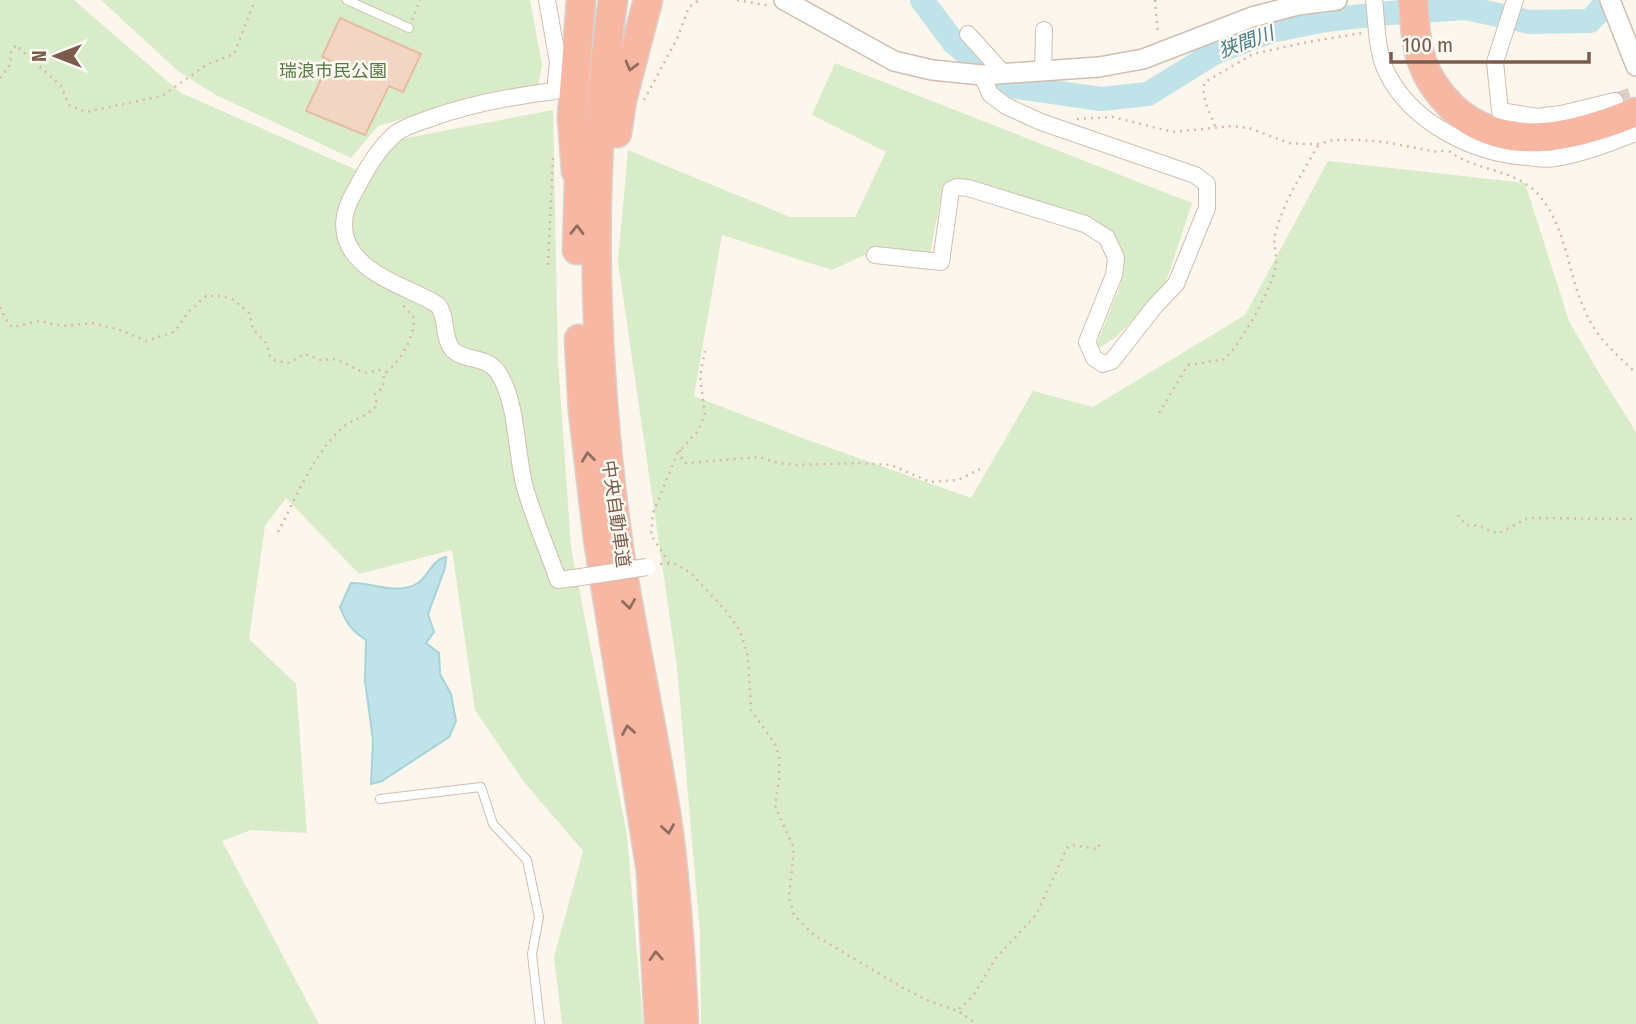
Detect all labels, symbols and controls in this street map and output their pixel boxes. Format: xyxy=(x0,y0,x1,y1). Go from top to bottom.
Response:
north arrow xyxy=(21,21,91,91)
water label: 狭間川 xyxy=(1215,21,1279,63)
scale bar xyxy=(1391,21,1589,65)
text: 100 m xyxy=(1402,32,1453,58)
text: N xyxy=(28,50,51,62)
park label: 瑞浪市民公園 xyxy=(279,60,387,82)
one-way arrow xyxy=(625,60,639,72)
one-way arrow xyxy=(569,224,585,235)
one-way arrow xyxy=(581,451,596,463)
street label: 中央自動車道 xyxy=(598,459,634,569)
one-way arrow xyxy=(621,599,636,610)
one-way arrow xyxy=(621,724,636,736)
one-way arrow xyxy=(660,823,675,835)
one-way arrow xyxy=(649,950,664,961)

